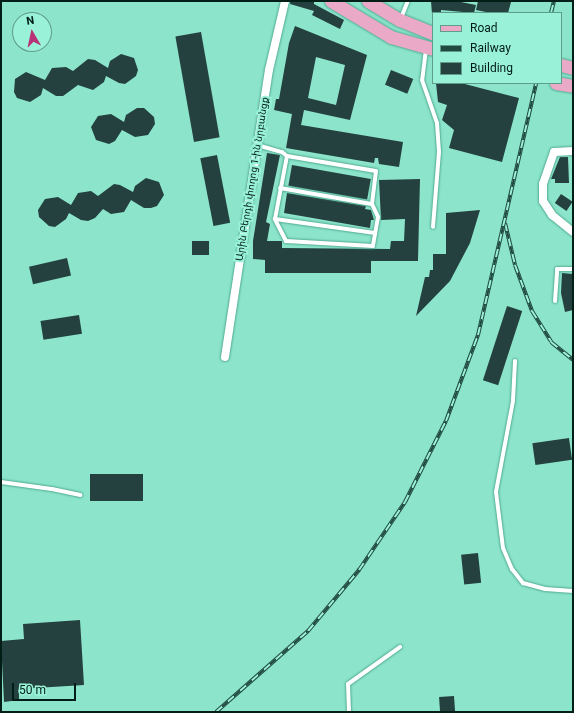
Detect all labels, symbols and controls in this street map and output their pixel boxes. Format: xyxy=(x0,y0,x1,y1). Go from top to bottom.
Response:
north arrow xyxy=(12,12,52,52)
legend xyxy=(432,12,562,84)
text: N xyxy=(25,14,35,28)
text: Road xyxy=(470,21,498,35)
text: Railway xyxy=(470,41,511,55)
text: Building xyxy=(470,61,513,75)
street label: Արին Բերդի փողոց 1-ին նրբանցք xyxy=(233,96,271,262)
scale bar xyxy=(14,675,78,701)
text: 50 m xyxy=(19,683,46,697)

